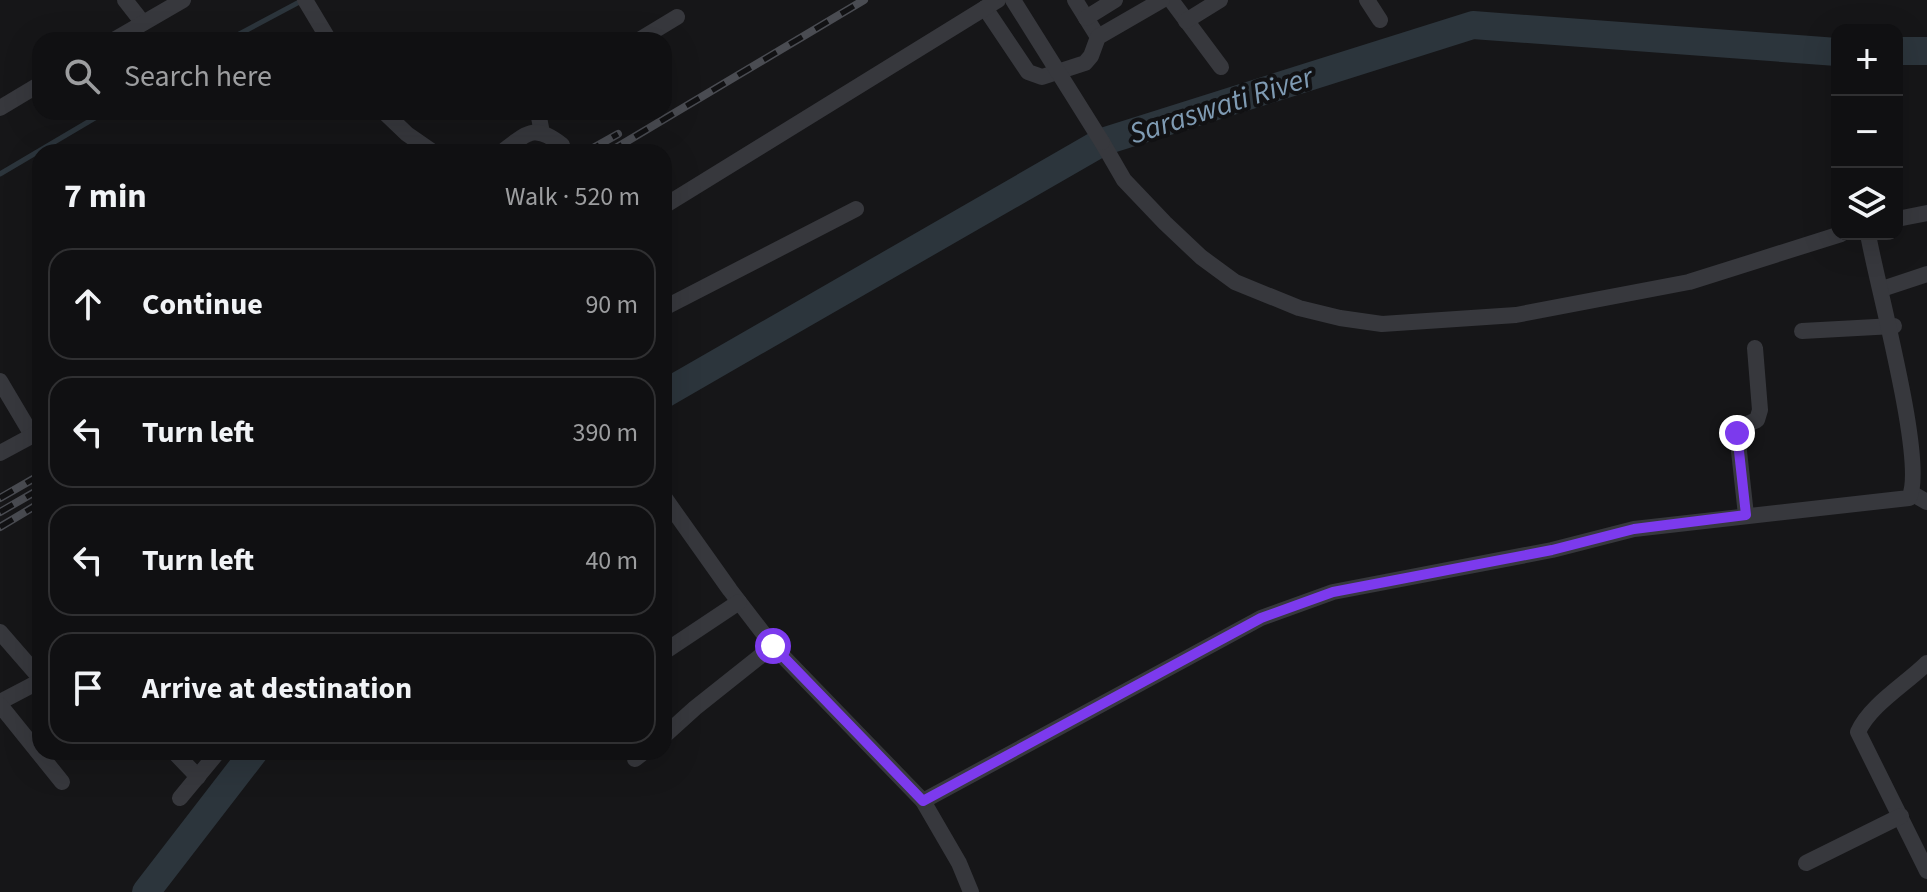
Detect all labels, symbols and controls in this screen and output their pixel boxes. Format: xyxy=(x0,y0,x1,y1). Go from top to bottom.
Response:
map controls xyxy=(1831,24,1903,240)
button: + xyxy=(1831,24,1903,96)
search box xyxy=(32,32,672,120)
icon: search xyxy=(60,54,104,98)
text: Search here xyxy=(124,55,272,98)
water label: Saraswati River xyxy=(1124,55,1320,155)
button: − xyxy=(1831,96,1903,168)
button: layers xyxy=(1831,168,1903,240)
text: 7 min xyxy=(64,172,147,221)
text: Walk · 520 m xyxy=(505,178,640,215)
icon: ahead xyxy=(66,282,110,326)
text: Continue xyxy=(142,283,263,326)
text: 90 m xyxy=(585,286,638,323)
icon: left xyxy=(66,410,110,454)
text: Turn left xyxy=(142,411,254,454)
text: 390 m xyxy=(572,414,638,451)
route end xyxy=(1719,415,1755,451)
icon: left xyxy=(66,538,110,582)
text: Turn left xyxy=(142,539,254,582)
text: 40 m xyxy=(585,542,638,579)
route start xyxy=(755,628,791,664)
icon: arrive xyxy=(66,666,110,710)
text: Arrive at destination xyxy=(142,667,412,710)

